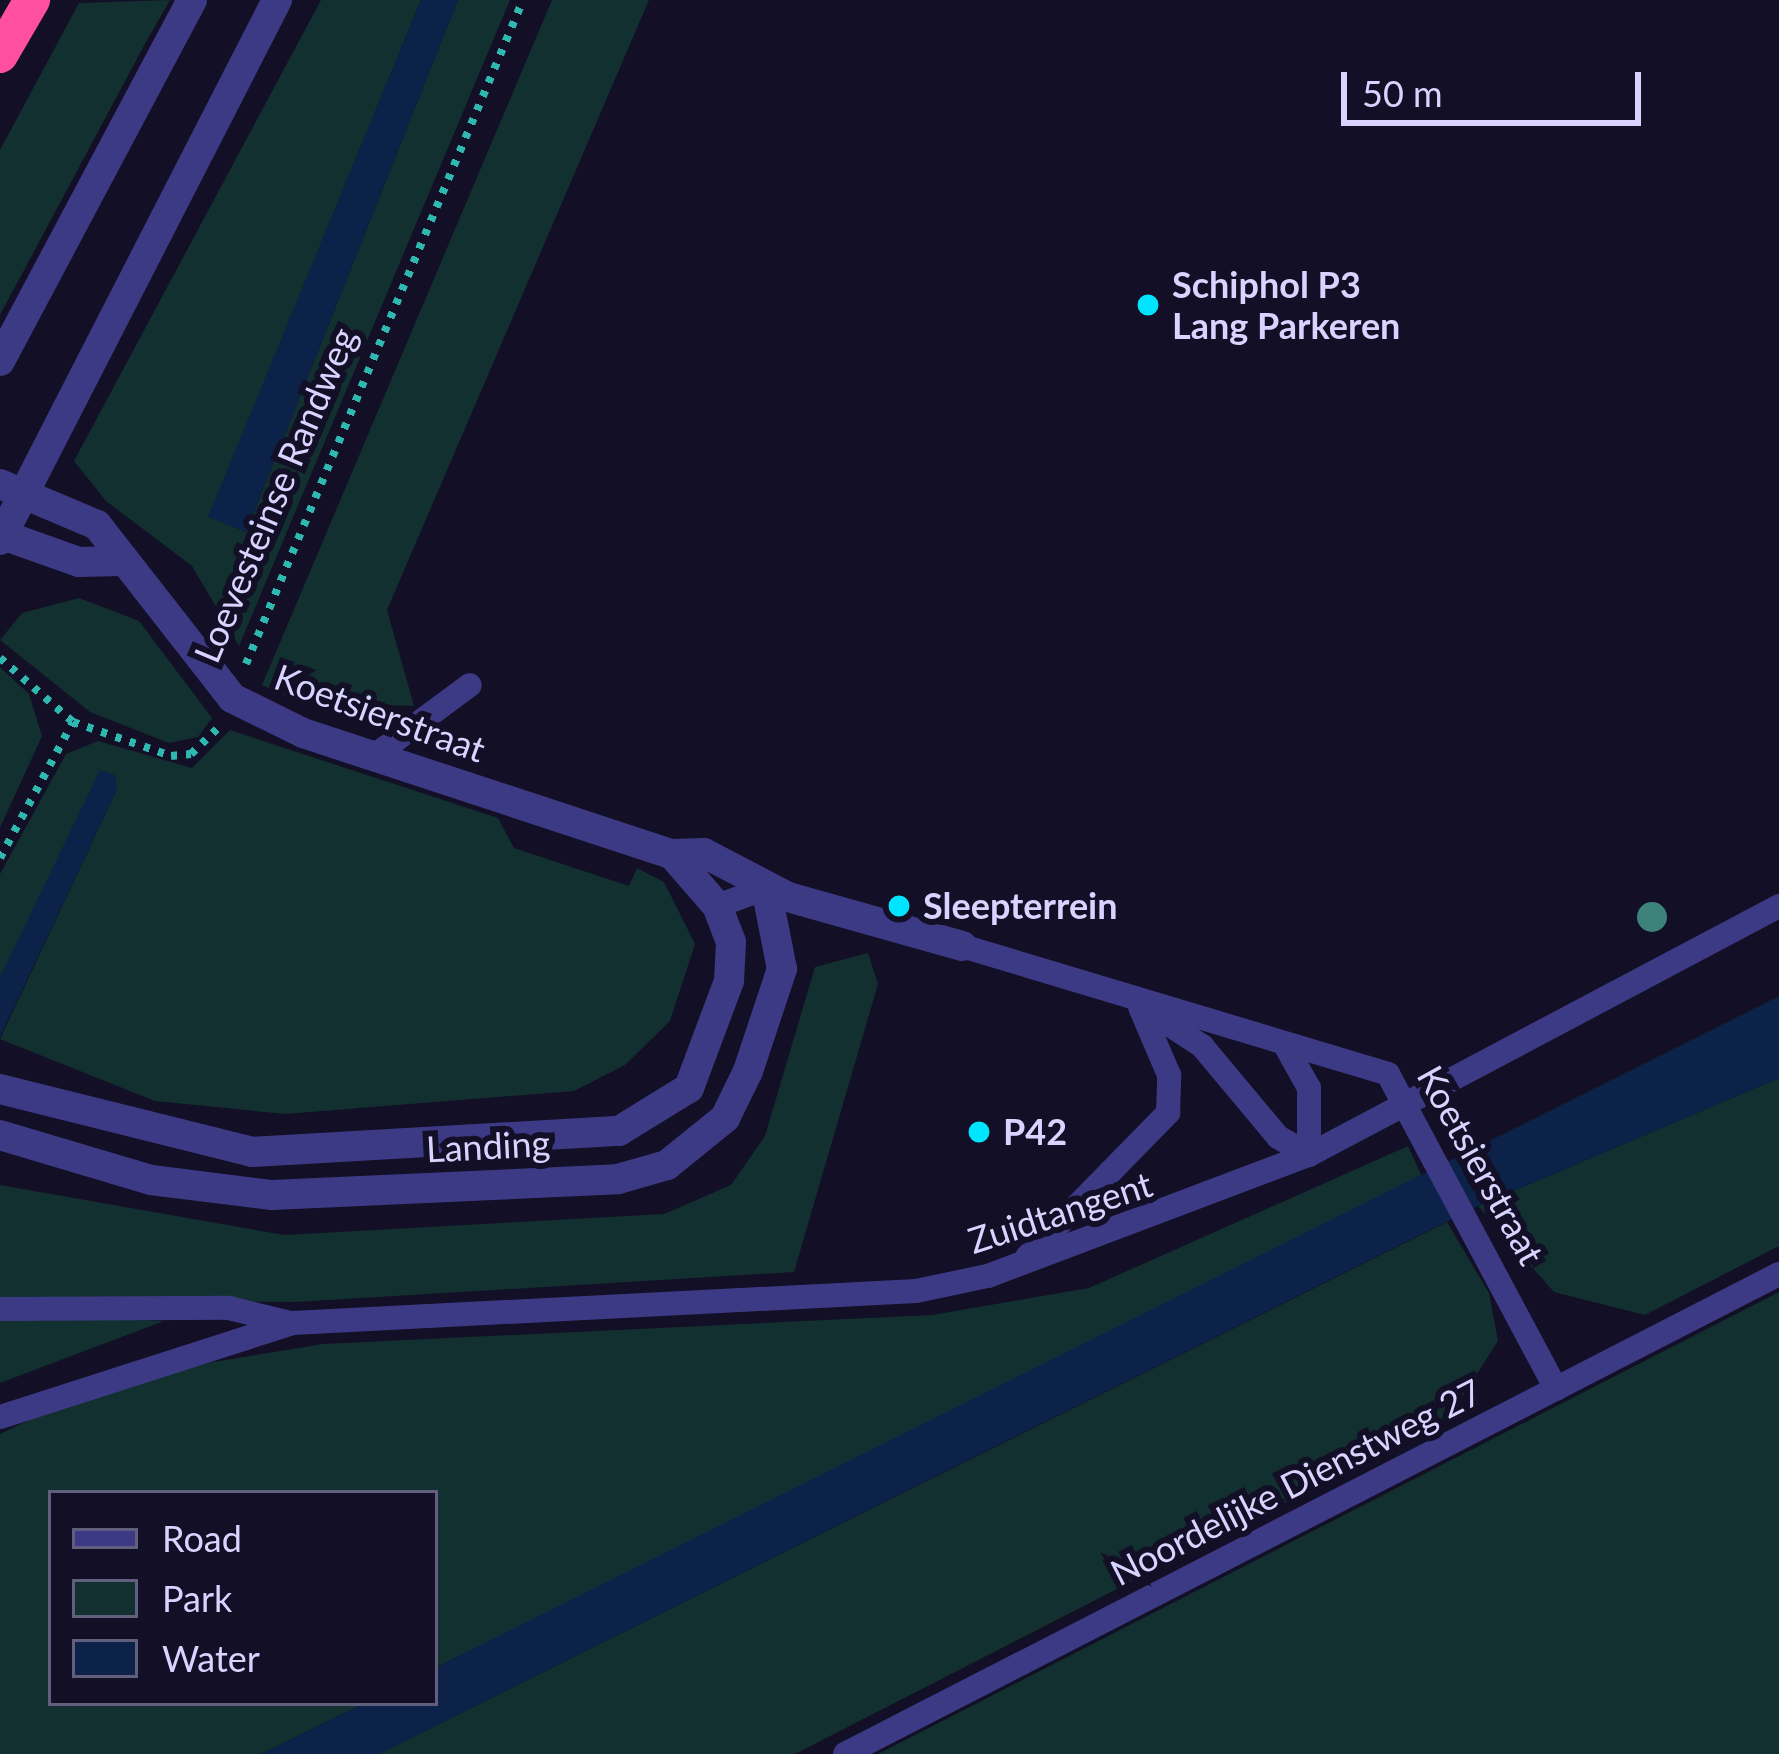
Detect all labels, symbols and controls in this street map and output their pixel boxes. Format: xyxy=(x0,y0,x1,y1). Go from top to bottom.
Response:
scale bar xyxy=(1347,48,1647,122)
text: 50 m xyxy=(1362,71,1443,115)
place label: Schiphol P3 Lang Parkeren xyxy=(1172,262,1400,347)
marker: Schiphol P3 Lang Parkeren xyxy=(1135,292,1161,318)
street label: Loevesteinse Randweg xyxy=(185,321,365,669)
street label: Koetsierstraat xyxy=(269,655,491,771)
place label: Sleepterrein xyxy=(923,884,1118,928)
marker: Sleepterrein xyxy=(886,893,912,919)
street label: Koetsierstraat xyxy=(1409,1058,1553,1272)
place label: P42 xyxy=(1003,1110,1067,1154)
marker: P42 xyxy=(966,1119,992,1145)
street label: Landing xyxy=(425,1121,551,1171)
street label: Zuidtangent xyxy=(963,1162,1157,1262)
street label: Noordelijke Dienstweg 27 xyxy=(1103,1370,1489,1594)
legend xyxy=(48,1490,438,1706)
text: Road xyxy=(162,1516,242,1560)
text: Park xyxy=(162,1576,232,1620)
text: Water xyxy=(162,1636,260,1680)

